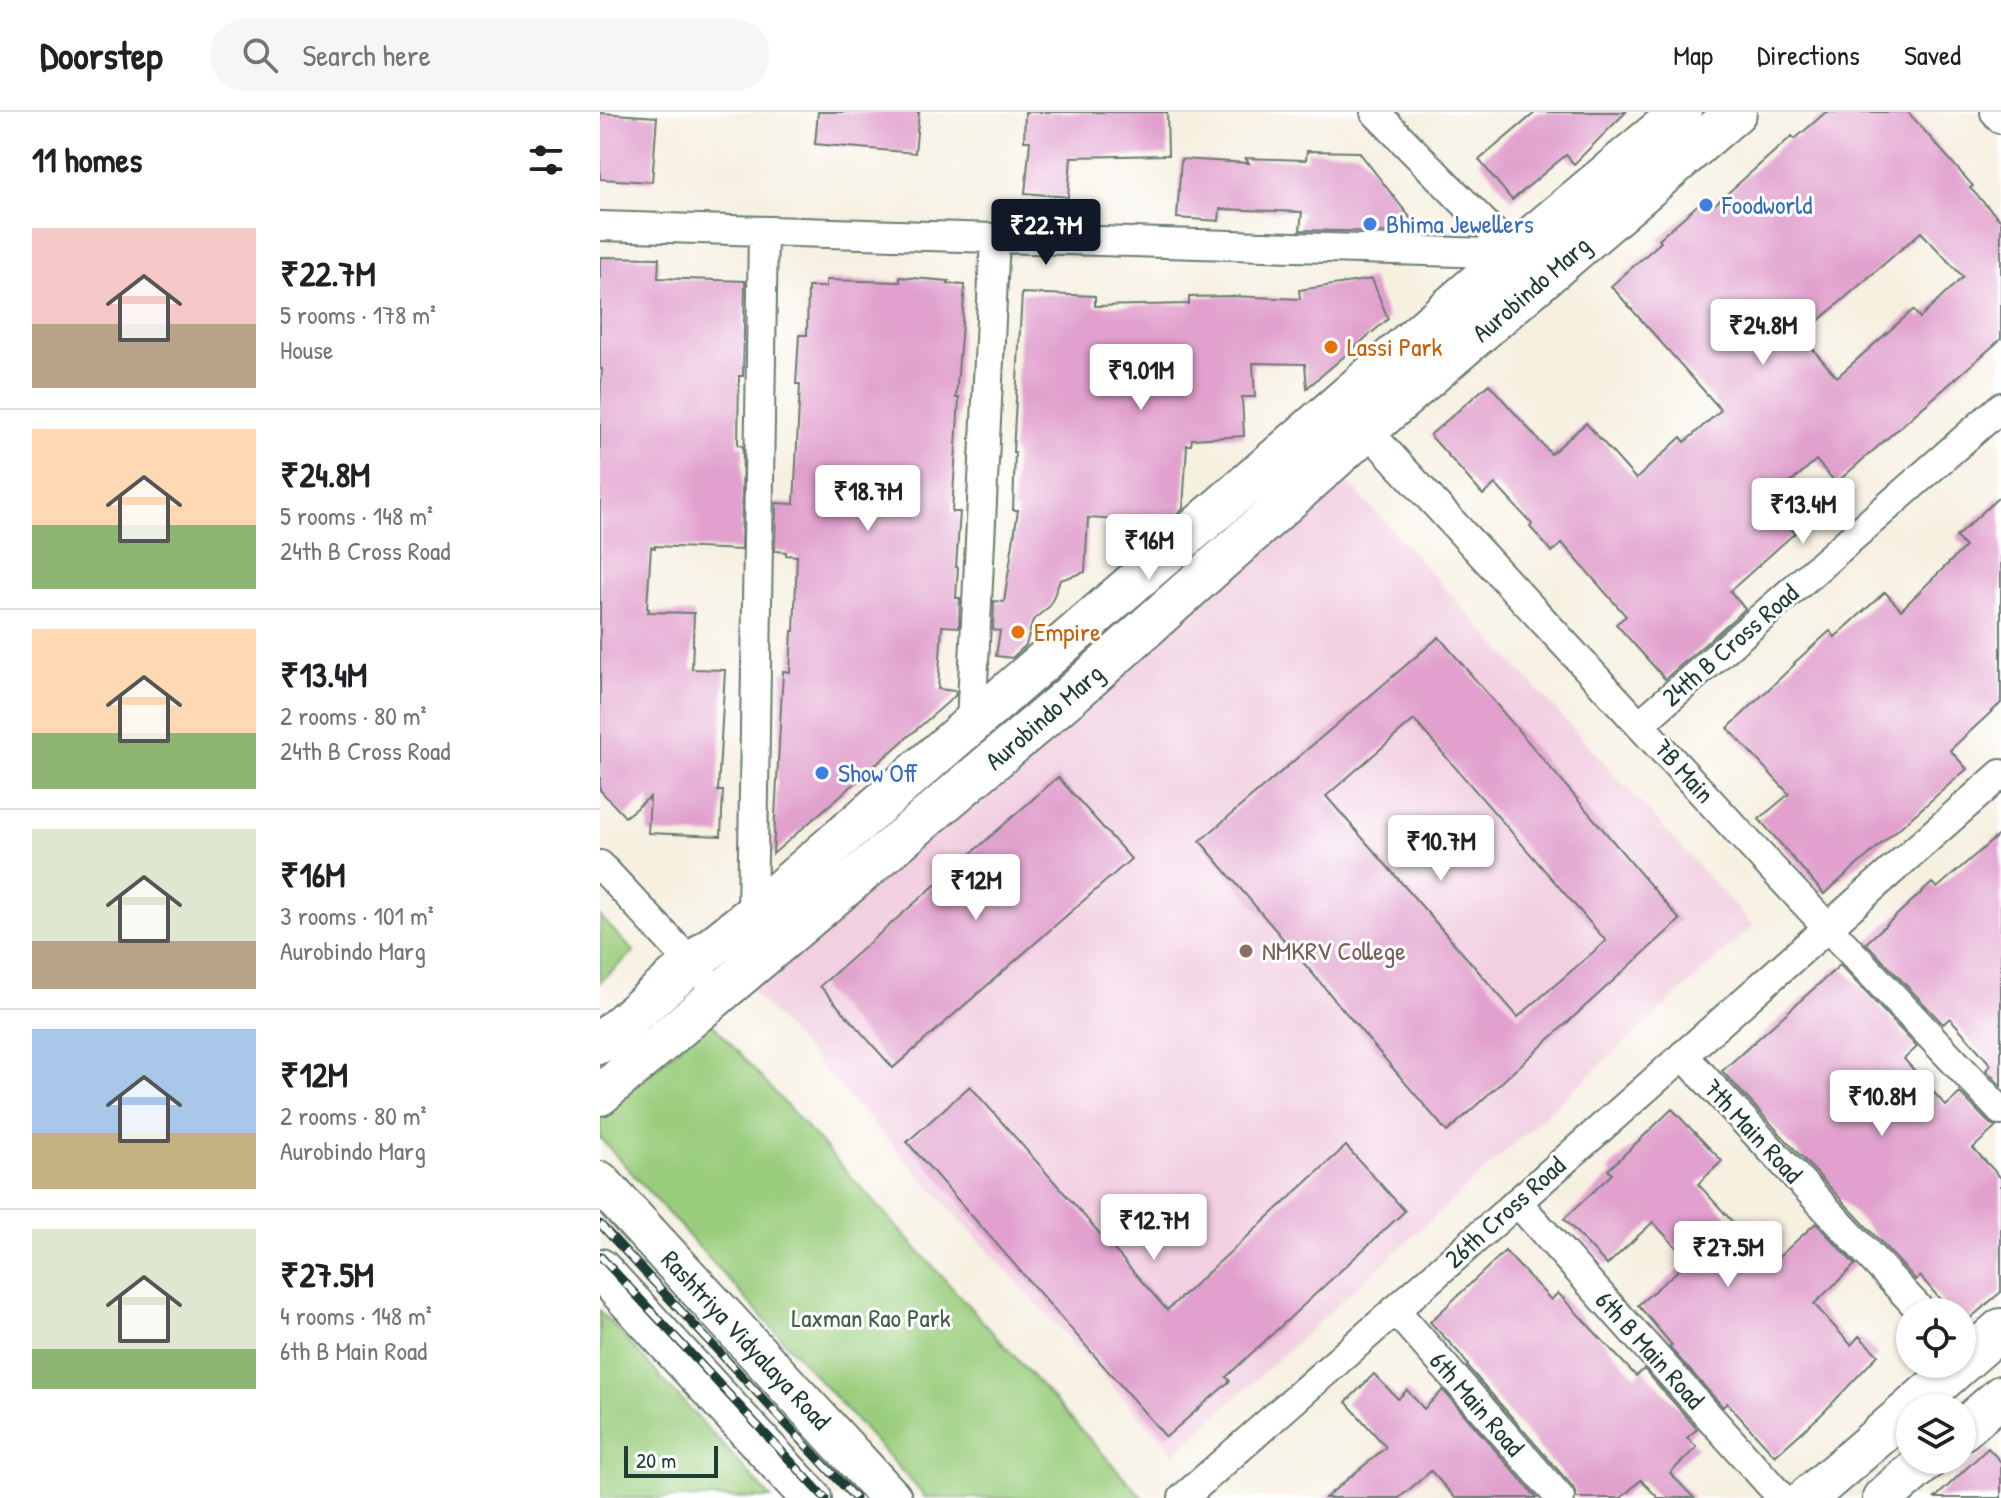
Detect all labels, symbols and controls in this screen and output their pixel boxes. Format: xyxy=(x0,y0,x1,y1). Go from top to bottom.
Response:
search box xyxy=(210,19,770,91)
text: Doorstep xyxy=(40,29,162,81)
icon: search xyxy=(238,33,282,77)
text: Search here xyxy=(302,35,431,75)
text: Map xyxy=(1673,36,1713,74)
text: Directions xyxy=(1757,36,1860,74)
text: Saved xyxy=(1904,36,1961,74)
text: 11 homes xyxy=(32,137,142,183)
icon: filters xyxy=(524,138,568,182)
place label: Foodworld xyxy=(1721,187,1812,222)
marker: Foodworld xyxy=(1697,196,1715,214)
pin: ₹22.7M xyxy=(981,199,1111,267)
place label: Bhima Jewellers xyxy=(1386,206,1534,241)
text: ₹22.7M xyxy=(1009,207,1083,242)
marker: Bhima Jewellers xyxy=(1361,215,1379,233)
street label: Aurobindo Marg xyxy=(1464,228,1597,350)
text: ₹22.7M xyxy=(280,251,376,297)
icon: home xyxy=(96,260,192,356)
text: 5 rooms · 178 m² xyxy=(280,297,436,332)
pin: ₹24.8M xyxy=(1698,299,1828,367)
text: ₹24.8M xyxy=(1728,307,1798,342)
place label: Lassi Park xyxy=(1347,329,1442,364)
text: House xyxy=(280,332,333,367)
marker: Lassi Park xyxy=(1322,338,1340,356)
pin: ₹9.01M xyxy=(1076,344,1206,412)
text: ₹9.01M xyxy=(1108,352,1174,387)
text: ₹24.8M xyxy=(280,452,370,498)
icon: home xyxy=(96,461,192,557)
pin: ₹18.7M xyxy=(803,465,933,533)
text: ₹18.7M xyxy=(833,473,903,508)
pin: ₹13.4M xyxy=(1738,478,1868,546)
text: ₹13.4M xyxy=(1770,486,1836,521)
text: 5 rooms · 148 m² xyxy=(280,498,433,533)
pin: ₹16M xyxy=(1102,514,1196,582)
text: ₹16M xyxy=(1124,522,1174,557)
text: 24th B Cross Road xyxy=(280,533,450,568)
street label: 24th B Cross Road xyxy=(1654,576,1805,714)
place label: Empire xyxy=(1034,614,1100,649)
marker: Empire xyxy=(1009,623,1027,641)
text: ₹13.4M xyxy=(280,652,367,698)
street label: Aurobindo Marg xyxy=(977,656,1110,778)
icon: home xyxy=(96,661,192,757)
text: 2 rooms · 80 m² xyxy=(280,698,427,733)
street label: 7B Main xyxy=(1646,731,1723,810)
text: 24th B Cross Road xyxy=(280,733,450,768)
place label: Show Off xyxy=(838,755,918,790)
marker: Show Off xyxy=(813,764,831,782)
pin: ₹10.7M xyxy=(1376,815,1506,883)
text: ₹10.7M xyxy=(1406,823,1476,858)
text: ₹16M xyxy=(280,852,346,898)
pin: ₹12M xyxy=(929,854,1023,922)
icon: home xyxy=(96,861,192,957)
text: ₹12M xyxy=(950,862,1002,897)
text: 3 rooms · 101 m² xyxy=(280,898,434,933)
text: Aurobindo Marg xyxy=(280,933,426,968)
place label: NMKRV College xyxy=(1262,933,1406,968)
marker: NMKRV College xyxy=(1237,942,1255,960)
text: ₹12M xyxy=(280,1052,348,1098)
icon: home xyxy=(96,1061,192,1157)
pin: ₹10.8M xyxy=(1817,1070,1947,1138)
street label: 7th Main Road xyxy=(1696,1071,1811,1190)
text: ₹10.8M xyxy=(1848,1078,1916,1113)
text: 2 rooms · 80 m² xyxy=(280,1098,427,1133)
text: Aurobindo Marg xyxy=(280,1133,426,1168)
street label: 26th Cross Road xyxy=(1437,1148,1573,1275)
pin: ₹12.7M xyxy=(1089,1194,1219,1262)
text: ₹12.7M xyxy=(1119,1202,1189,1237)
pin: ₹27.5M xyxy=(1663,1221,1793,1289)
text: ₹27.5M xyxy=(1692,1229,1764,1264)
street label: Rashtriya Vidyalaya Road xyxy=(654,1242,839,1437)
text: ₹27.5M xyxy=(280,1252,374,1298)
icon: home xyxy=(96,1261,192,1357)
street label: 6th B Main Road xyxy=(1588,1283,1713,1416)
text: 4 rooms · 148 m² xyxy=(280,1298,432,1333)
map controls xyxy=(1896,1298,1976,1474)
button: locate xyxy=(1896,1298,1976,1378)
park label: Laxman Rao Park xyxy=(791,1300,951,1335)
text: 6th B Main Road xyxy=(280,1333,427,1368)
street label: 6th Main Road xyxy=(1422,1344,1533,1463)
button: layers xyxy=(1896,1394,1976,1474)
scale bar xyxy=(624,1442,718,1478)
text: 20 m xyxy=(636,1445,676,1475)

